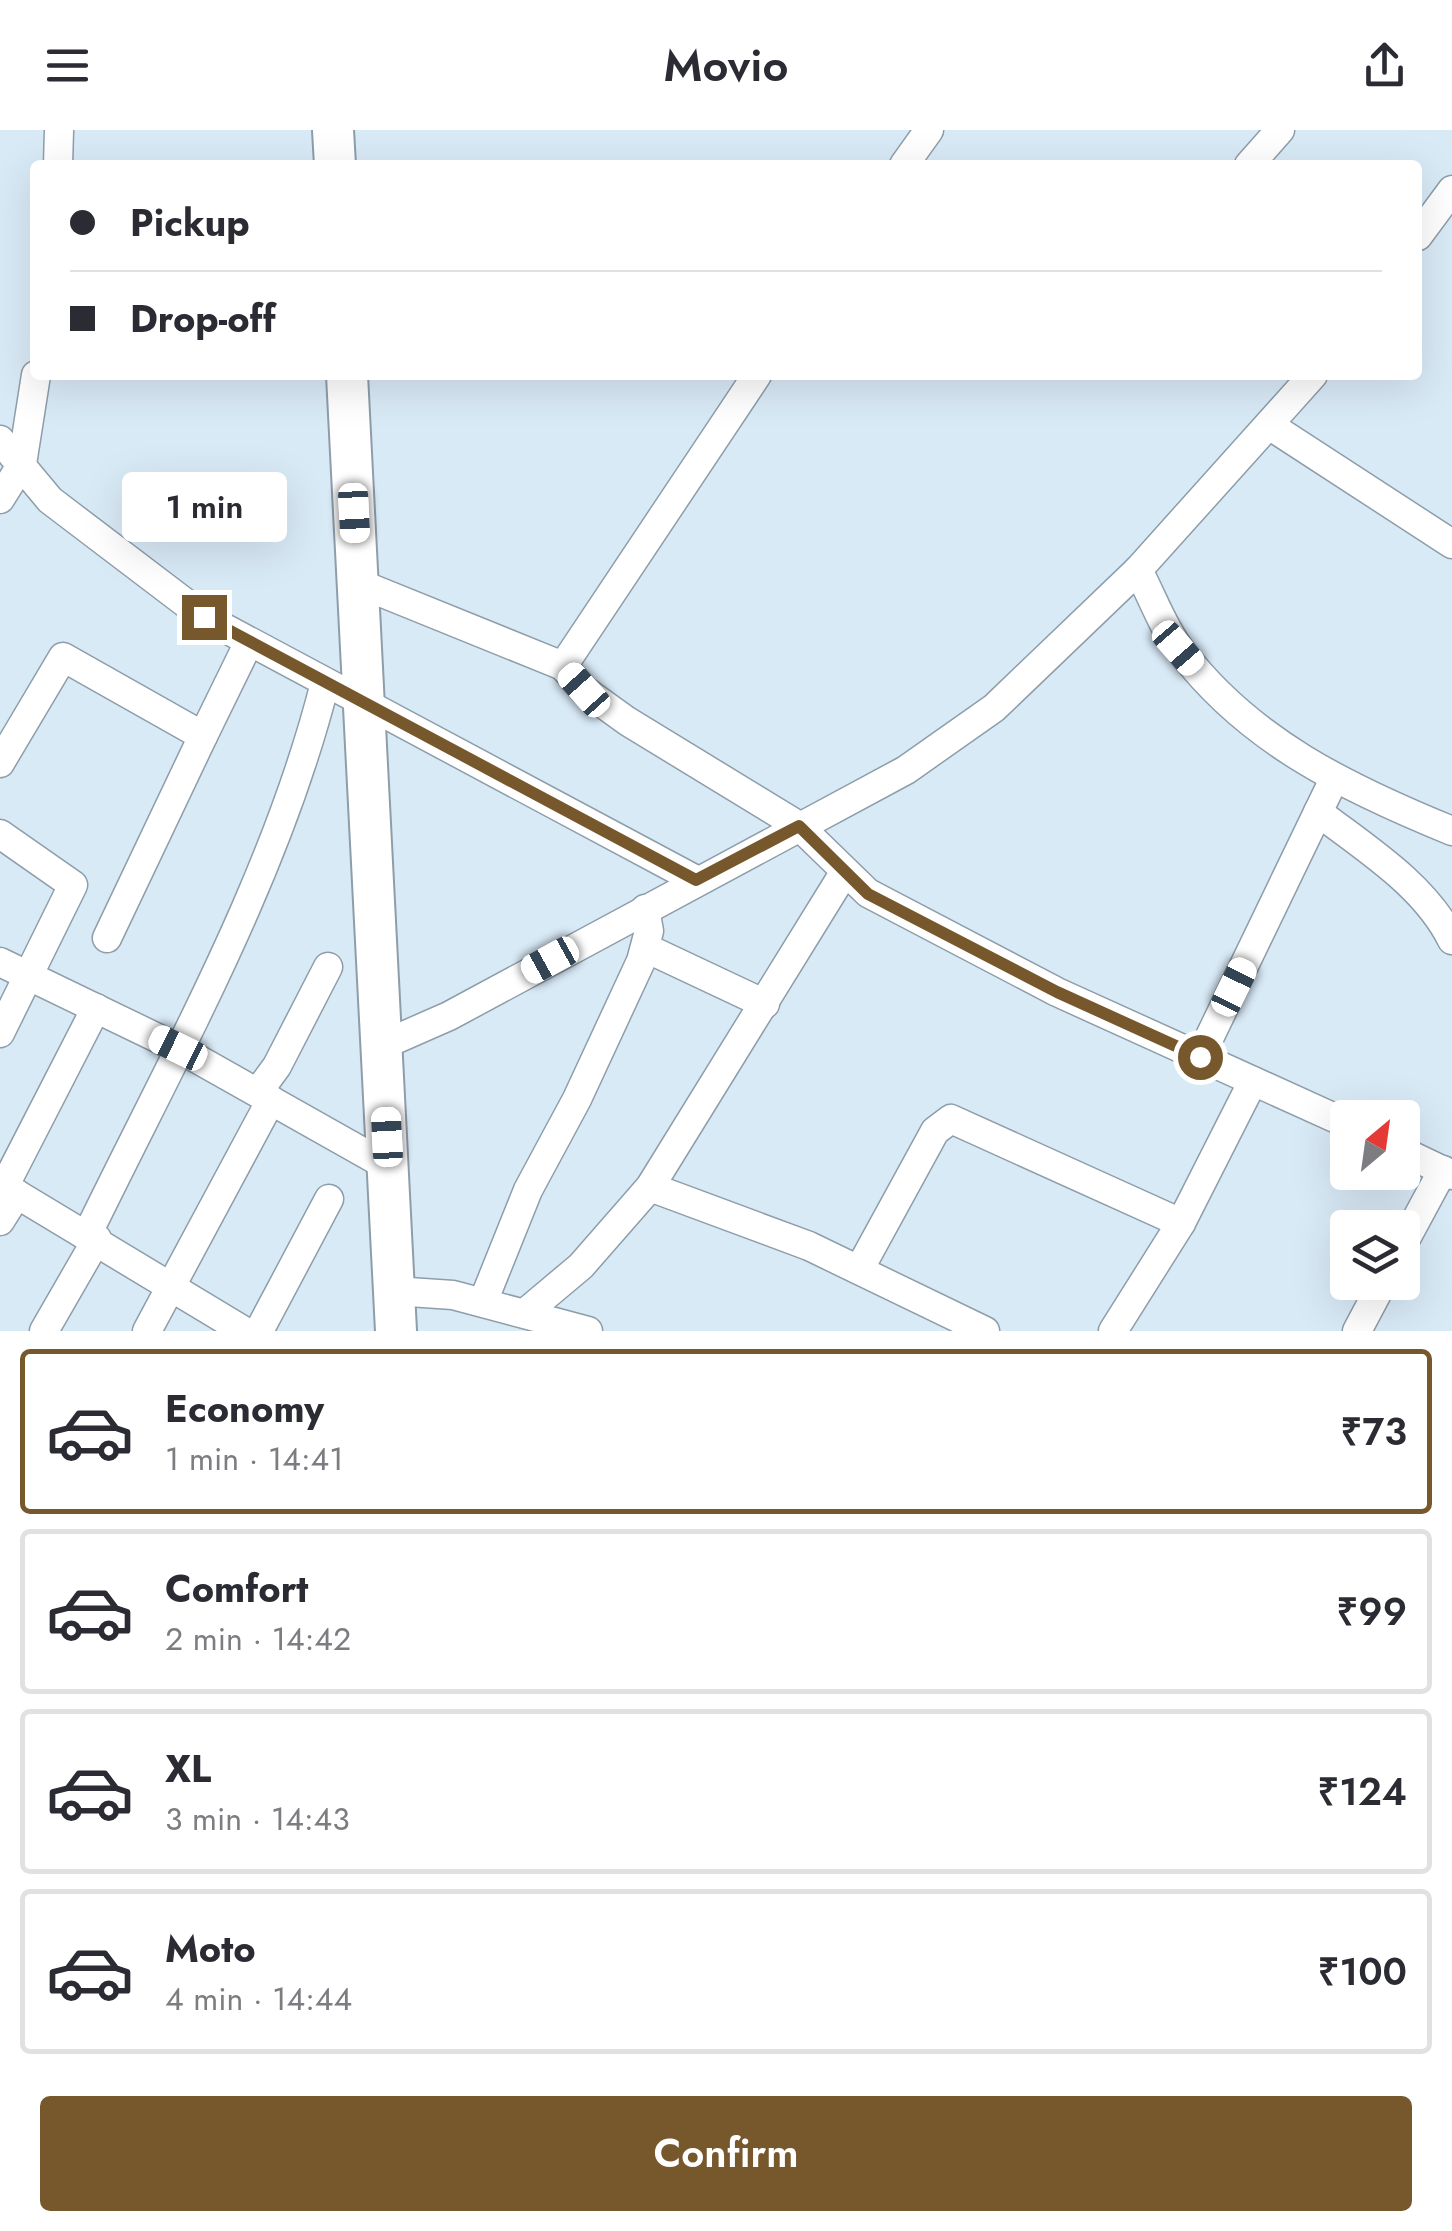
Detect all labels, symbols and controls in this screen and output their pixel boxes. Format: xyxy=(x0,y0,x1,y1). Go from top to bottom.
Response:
text: Movio xyxy=(664,33,788,98)
icon: menu xyxy=(40,38,95,93)
icon: share xyxy=(1357,38,1412,93)
text: Pickup xyxy=(130,195,250,250)
text: Drop-off xyxy=(130,291,276,346)
callout: 1 min xyxy=(121,472,286,542)
car xyxy=(337,482,371,544)
text: 1 min xyxy=(166,484,243,530)
route end xyxy=(182,595,227,640)
car xyxy=(1147,616,1209,680)
car xyxy=(553,658,615,722)
car xyxy=(516,932,584,988)
car xyxy=(1207,953,1261,1021)
car xyxy=(144,1021,212,1075)
route start xyxy=(1178,1035,1223,1080)
north arrow xyxy=(1330,1100,1420,1190)
map controls xyxy=(1330,1100,1420,1300)
car xyxy=(370,1106,404,1168)
button: layers xyxy=(1330,1210,1420,1300)
text: Economy xyxy=(165,1381,324,1436)
icon: car xyxy=(45,1387,135,1477)
text: ₹73 xyxy=(1341,1404,1407,1459)
text: 1 min · 14:41 xyxy=(165,1436,344,1482)
text: Comfort xyxy=(165,1561,308,1616)
icon: car xyxy=(45,1567,135,1657)
text: ₹99 xyxy=(1337,1584,1407,1639)
text: 2 min · 14:42 xyxy=(165,1616,351,1662)
text: XL xyxy=(165,1741,211,1796)
icon: car xyxy=(45,1747,135,1837)
text: ₹124 xyxy=(1318,1764,1407,1819)
text: 3 min · 14:43 xyxy=(165,1796,350,1842)
text: Moto xyxy=(165,1921,256,1976)
icon: car xyxy=(45,1927,135,2017)
text: ₹100 xyxy=(1318,1944,1407,1999)
text: 4 min · 14:44 xyxy=(165,1976,352,2022)
button: Confirm xyxy=(40,2096,1412,2211)

